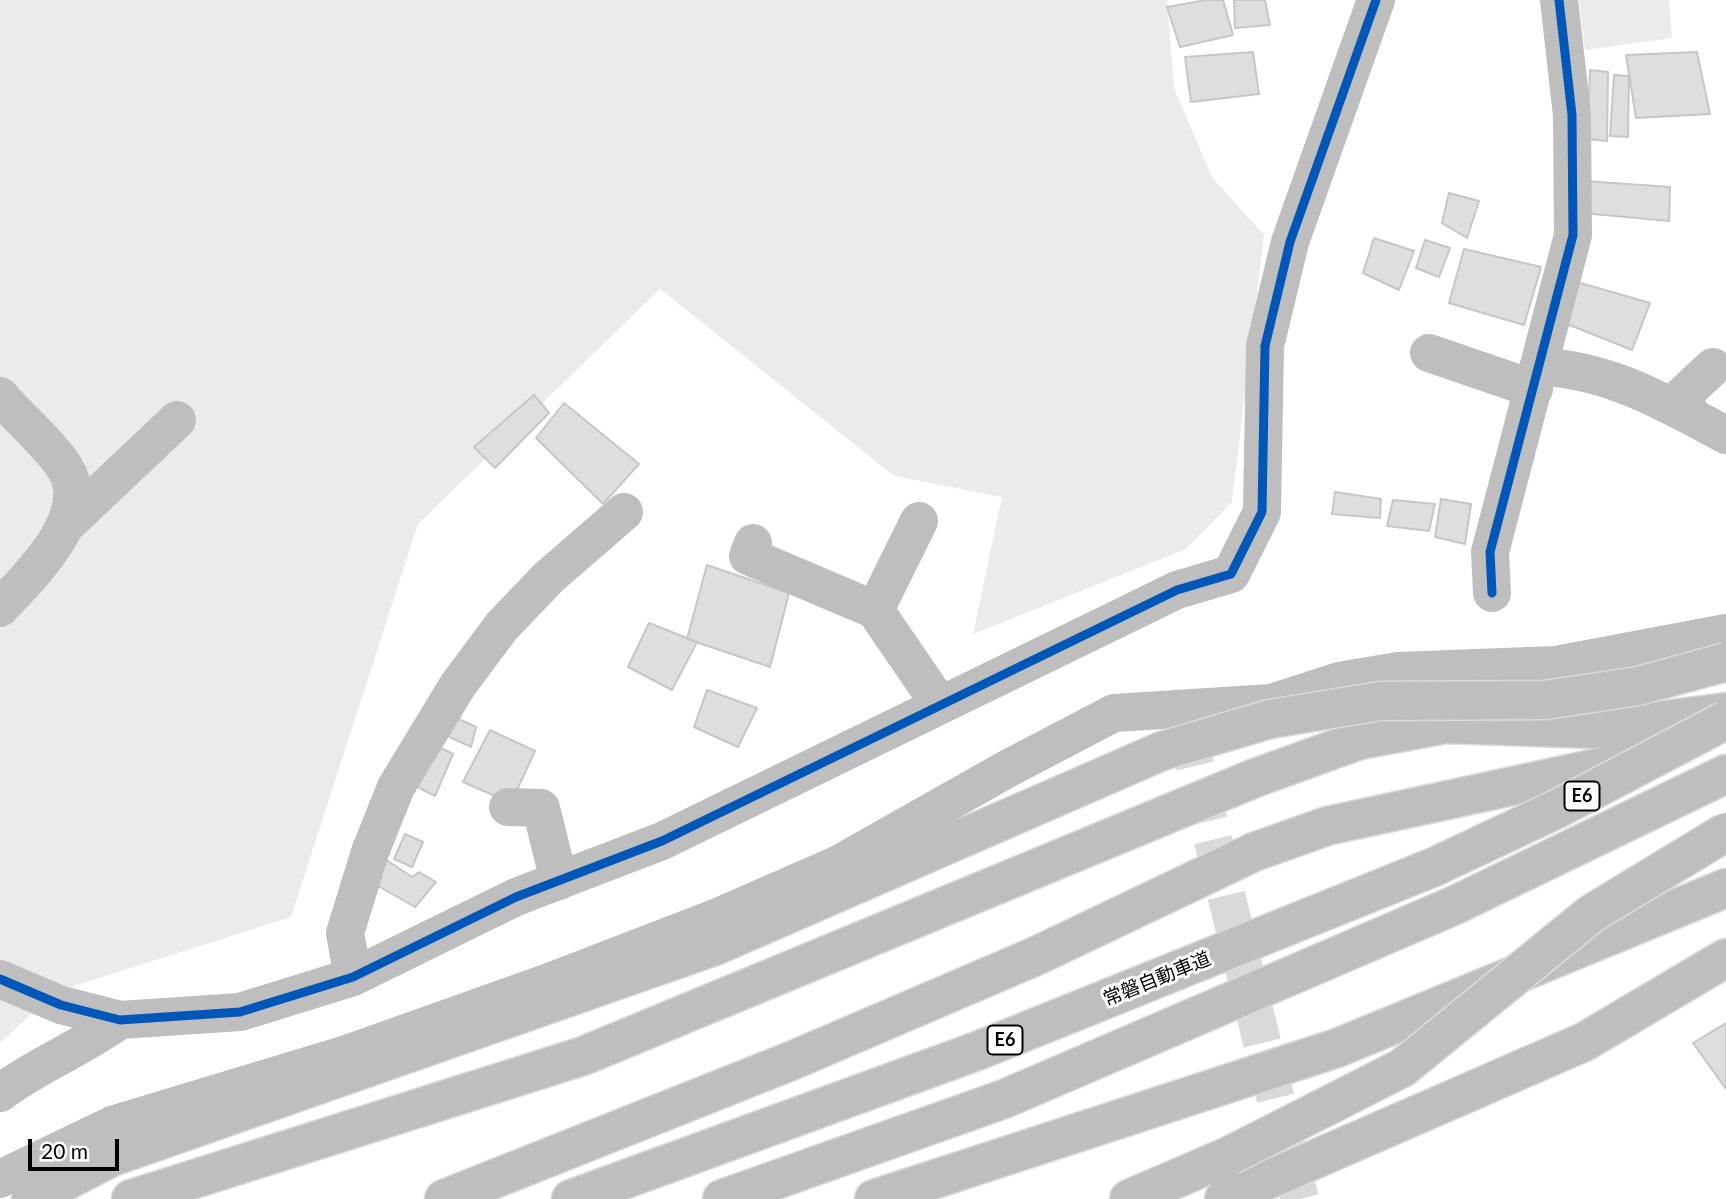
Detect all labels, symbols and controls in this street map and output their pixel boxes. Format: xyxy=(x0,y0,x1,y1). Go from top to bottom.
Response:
road number: E6 xyxy=(1564,782,1600,810)
street label: 常磐自動車道 xyxy=(1100,947,1214,1011)
road number: E6 xyxy=(988,1026,1023,1055)
scale bar xyxy=(32,1126,122,1170)
text: 20 m xyxy=(41,1138,88,1163)

